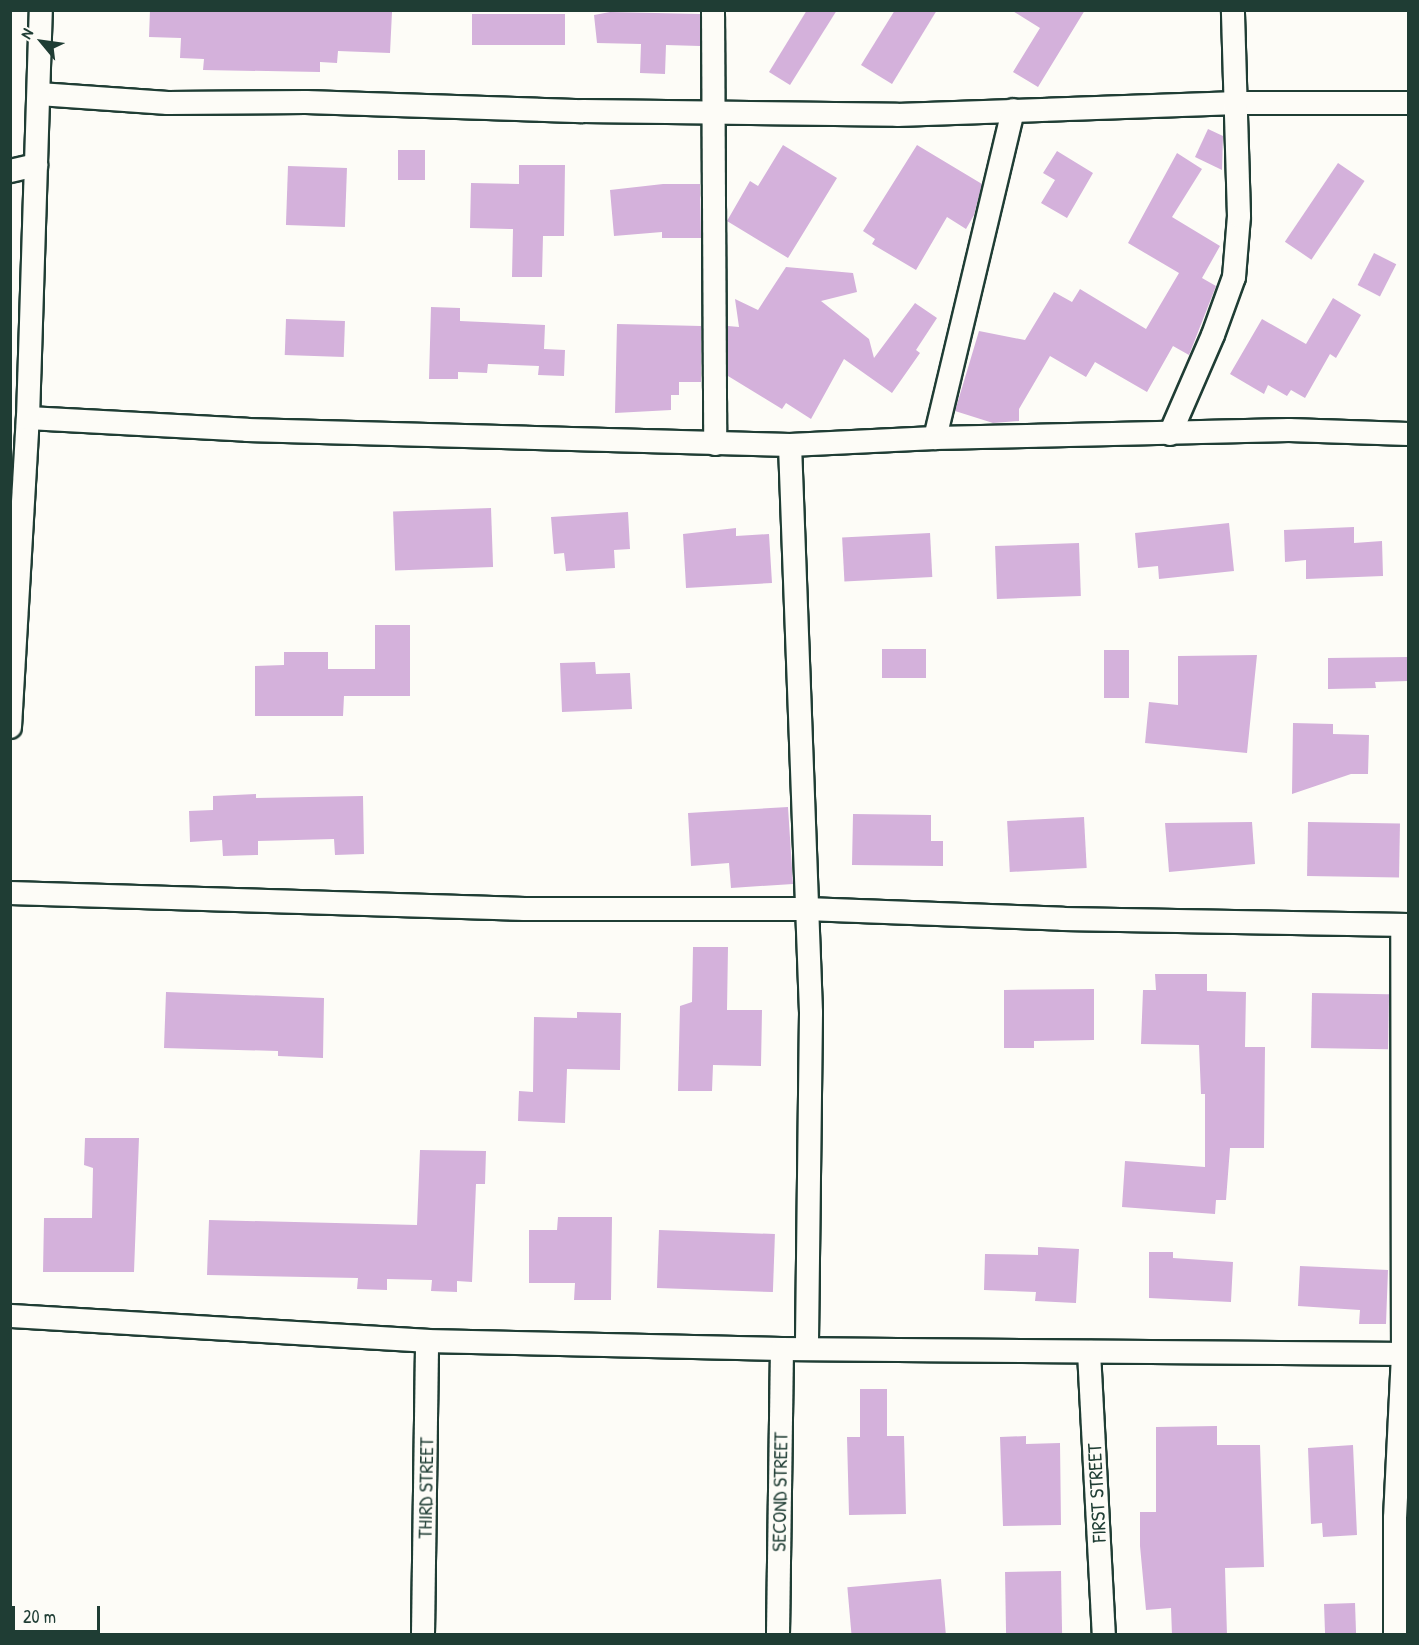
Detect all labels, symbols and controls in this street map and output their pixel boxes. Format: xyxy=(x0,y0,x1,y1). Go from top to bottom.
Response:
north arrow xyxy=(12,12,72,72)
text: N xyxy=(15,24,38,42)
street label: SECOND STREET xyxy=(766,1432,792,1552)
street label: THIRD STREET xyxy=(412,1437,438,1539)
street label: FIRST STREET xyxy=(1081,1443,1111,1543)
scale bar xyxy=(15,1594,104,1632)
text: 20 m xyxy=(23,1604,56,1629)

